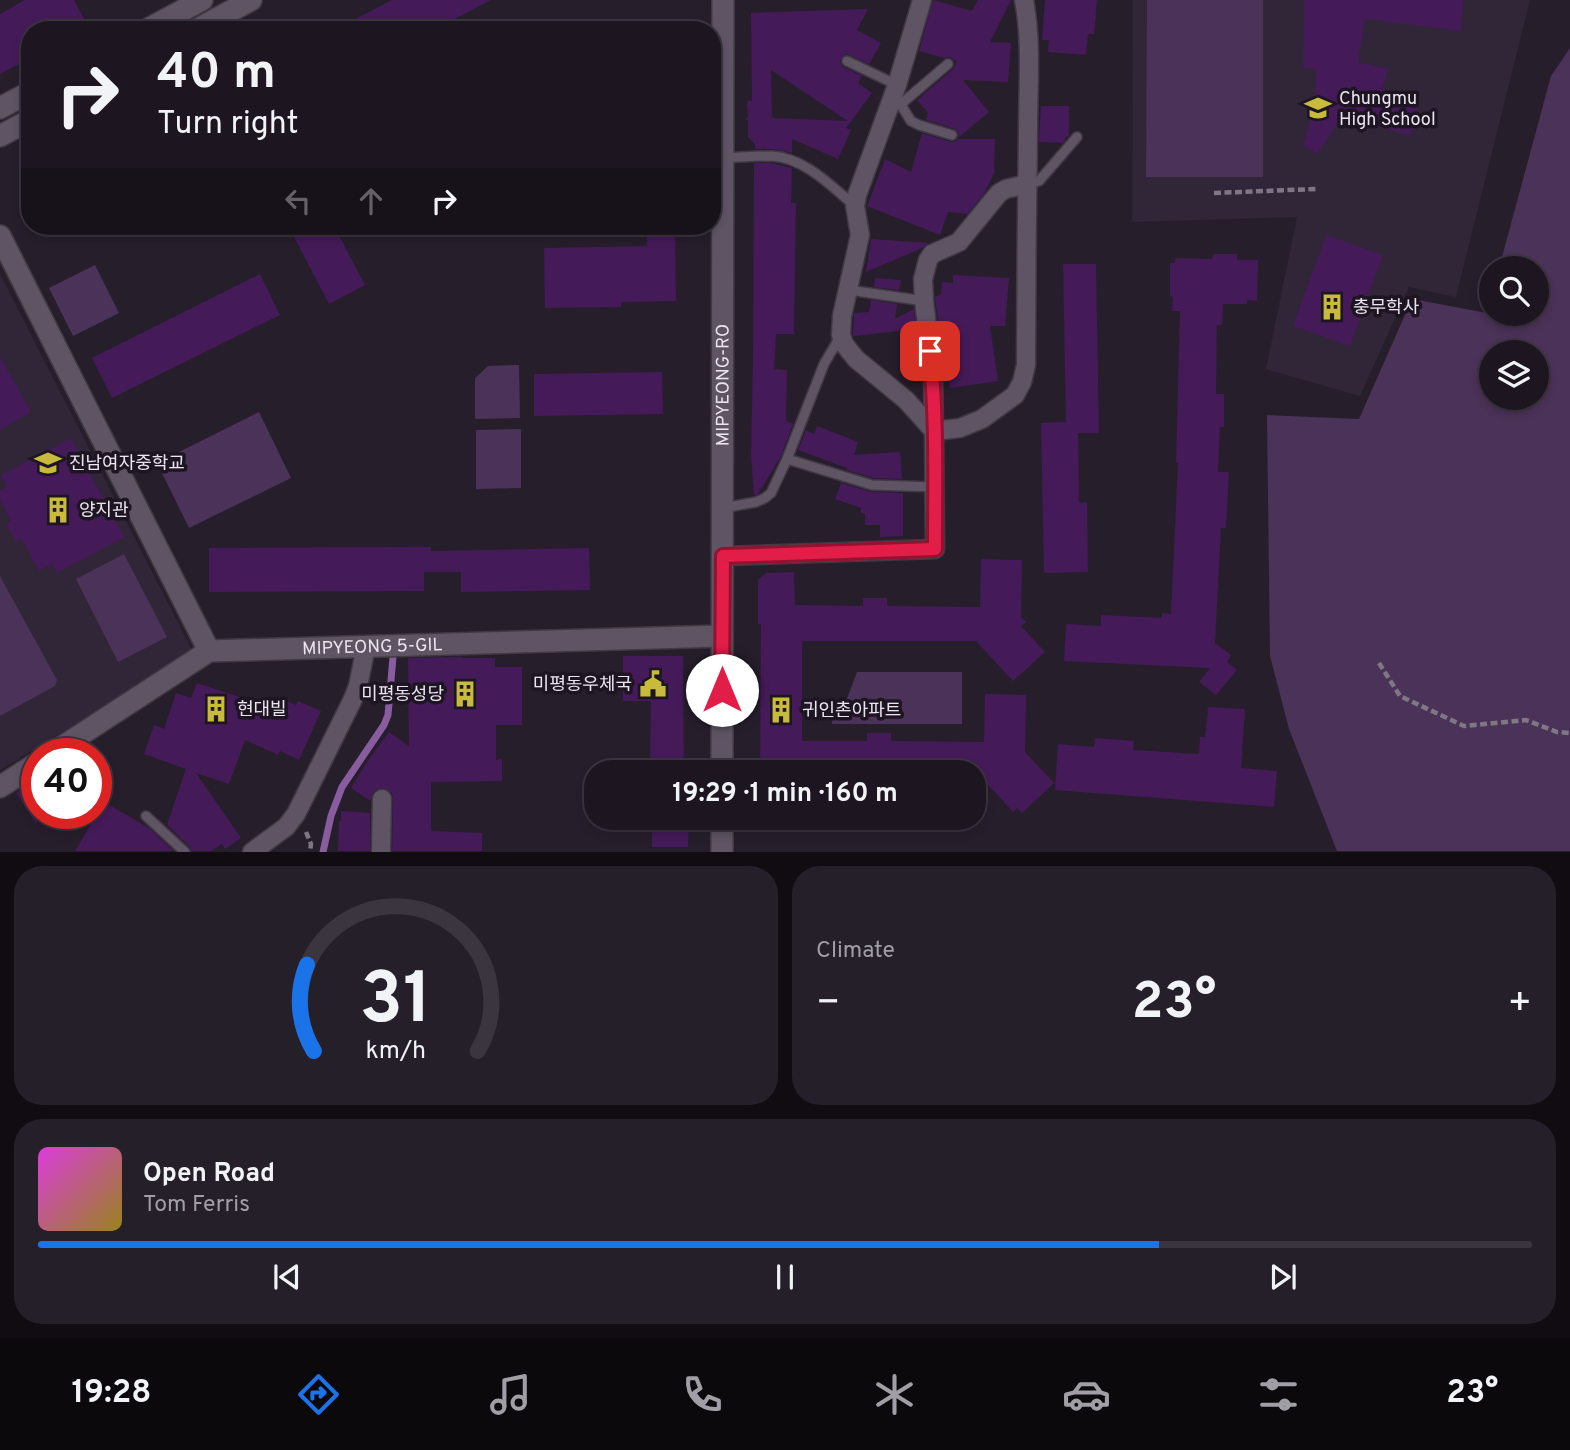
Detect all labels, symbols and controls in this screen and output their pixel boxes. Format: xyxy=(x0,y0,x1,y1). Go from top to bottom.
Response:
text: 40 m xyxy=(157,44,276,106)
icon: right xyxy=(42,49,133,140)
place label: Chungmu High School xyxy=(1339,88,1436,132)
school or university icon: Chungmu High School xyxy=(1303,93,1333,123)
text: Turn right xyxy=(157,105,299,145)
icon: left xyxy=(279,182,317,220)
icon: ahead xyxy=(352,182,390,220)
icon: right xyxy=(425,182,463,220)
map controls xyxy=(1479,256,1549,410)
button: search xyxy=(1479,256,1549,326)
building icon: 충무학사 xyxy=(1317,292,1347,322)
place label: 충무학사 xyxy=(1353,297,1420,320)
pin xyxy=(900,321,960,381)
street label: MIPYEONG-RO xyxy=(712,324,736,446)
icon: arrive xyxy=(911,332,949,370)
button: layers xyxy=(1479,340,1549,410)
school or university icon: 진남여자중학교 xyxy=(33,448,63,478)
place label: 진남여자중학교 xyxy=(69,453,185,476)
building icon: 양지관 xyxy=(43,495,73,525)
place label: 양지관 xyxy=(79,500,129,523)
street label: MIPYEONG 5-GIL xyxy=(302,634,443,661)
position arrow xyxy=(685,653,759,727)
public building icon: 미평동우체국 xyxy=(638,669,668,699)
place label: 미평동우체국 xyxy=(533,674,632,697)
building icon: 미평동성당 xyxy=(450,679,480,709)
place label: 미평동성당 xyxy=(361,684,444,707)
building icon: 현대빌 xyxy=(201,694,231,724)
building icon: 귀인촌아파트 xyxy=(766,695,796,725)
place label: 현대빌 xyxy=(237,699,287,722)
place label: 귀인촌아파트 xyxy=(802,700,901,723)
speed limit sign: 40 xyxy=(21,738,112,829)
text: 19:29 · 1 min · 160 m xyxy=(672,778,898,811)
text: Climate xyxy=(816,937,895,966)
text: 31 xyxy=(360,958,432,1050)
text: 23° xyxy=(1132,971,1216,1037)
text: − xyxy=(816,980,841,1029)
text: + xyxy=(1507,980,1532,1029)
text: km/h xyxy=(366,1036,426,1068)
text: Open Road xyxy=(143,1158,275,1191)
text: Tom Ferris xyxy=(143,1191,250,1220)
icon: previous xyxy=(268,1258,306,1296)
icon: pause xyxy=(766,1258,804,1296)
icon: next xyxy=(1264,1258,1302,1296)
icon: directions xyxy=(294,1370,343,1419)
icon: music xyxy=(486,1370,535,1419)
icon: phone xyxy=(678,1370,727,1419)
icon: climate xyxy=(870,1370,919,1419)
icon: car xyxy=(1062,1370,1111,1419)
icon: filters xyxy=(1254,1370,1303,1419)
text: 19:28 xyxy=(71,1374,151,1414)
text: 23° xyxy=(1446,1374,1498,1414)

